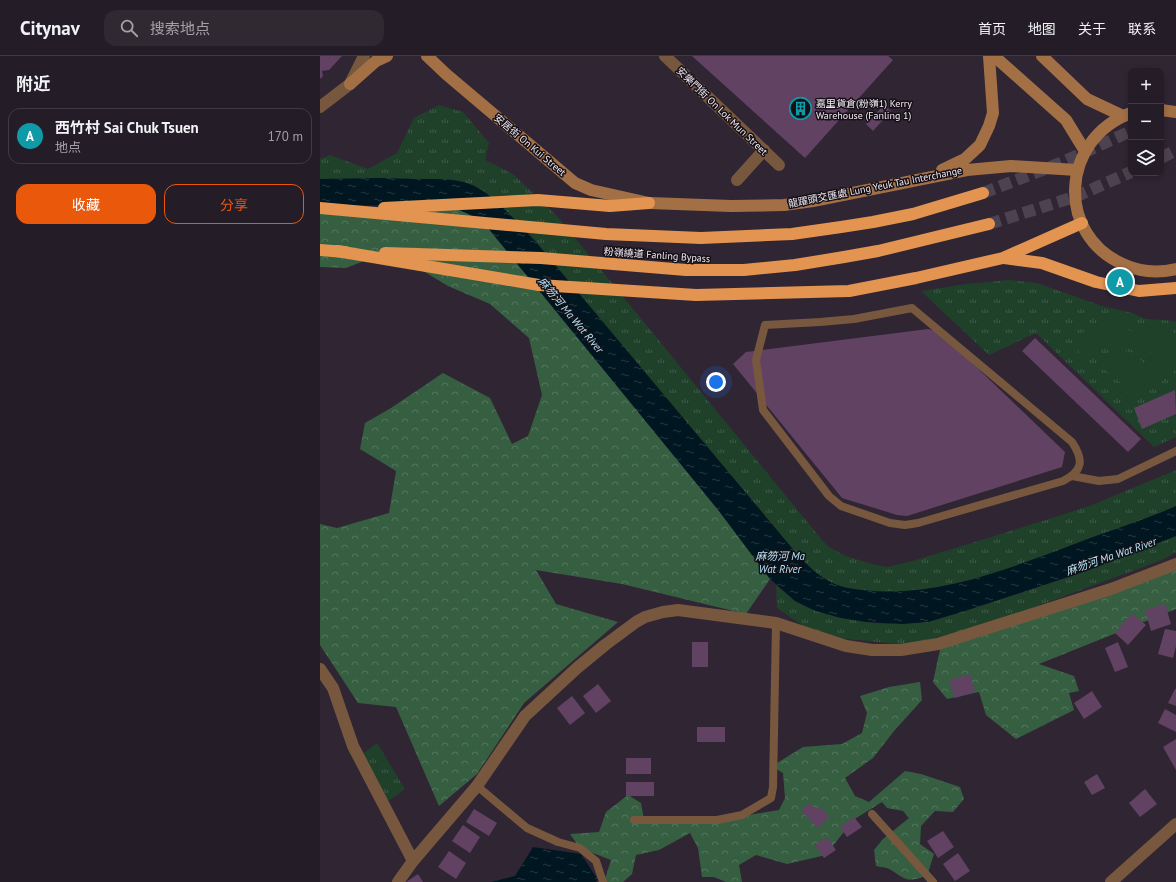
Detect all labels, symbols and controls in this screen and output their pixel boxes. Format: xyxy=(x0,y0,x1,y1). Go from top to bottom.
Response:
search box xyxy=(104,10,384,46)
text: Citynav xyxy=(20,16,80,40)
icon: search xyxy=(118,17,140,39)
text: 搜索地点 xyxy=(150,19,210,38)
text: 首页 xyxy=(978,20,1006,38)
text: 地图 xyxy=(1028,20,1056,38)
text: 关于 xyxy=(1078,20,1106,38)
text: 联系 xyxy=(1128,20,1156,38)
street label: 安樂門街 On Lok Mun Street xyxy=(674,64,771,158)
map controls xyxy=(1128,68,1164,176)
button: + xyxy=(1128,68,1164,104)
text: 附近 xyxy=(16,73,50,95)
building icon: 嘉里貨倉(粉嶺1) Kerry Warehouse (Fanling 1) xyxy=(787,96,813,122)
place label: 嘉里貨倉(粉嶺1) Kerry Warehouse (Fanling 1) xyxy=(816,97,912,122)
button: − xyxy=(1128,104,1164,140)
street label: 安居街 On Kui Street xyxy=(491,111,569,179)
text: 西竹村 Sai Chuk Tsuen xyxy=(55,118,199,137)
text: A xyxy=(26,128,34,145)
text: 170 m xyxy=(268,128,303,145)
text: 地点 xyxy=(55,139,81,156)
button: layers xyxy=(1128,140,1164,176)
street label: 龍躍頭交匯處 Lung Yeuk Tau Interchange xyxy=(787,164,963,210)
button: 收藏 xyxy=(16,184,156,224)
button: 分享 xyxy=(164,184,304,224)
street label: 粉嶺繞道 Fanling Bypass xyxy=(603,245,711,265)
pin: A xyxy=(1107,267,1133,297)
water label: 麻笏河 Ma Wat River xyxy=(535,274,608,357)
your location xyxy=(706,372,726,392)
water label: 麻笏河 Ma Wat River xyxy=(1064,534,1159,578)
water label: 麻笏河 Ma Wat River xyxy=(755,549,805,576)

